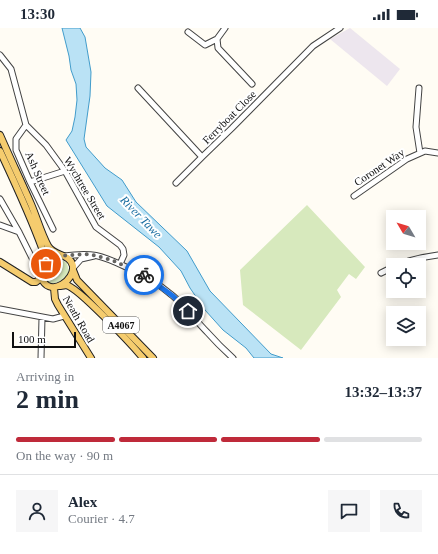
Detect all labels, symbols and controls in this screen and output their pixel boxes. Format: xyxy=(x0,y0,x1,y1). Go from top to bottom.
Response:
text: 13:30 xyxy=(20,6,55,22)
street label: Ferryboat Close xyxy=(200,88,258,146)
street label: Coronet Way xyxy=(352,146,407,188)
street label: Ash Street xyxy=(23,149,53,197)
street label: Wychtree Street xyxy=(62,155,108,221)
water label: River Tawe xyxy=(117,192,165,242)
north arrow xyxy=(386,210,426,250)
map controls xyxy=(386,210,426,346)
pin xyxy=(29,247,63,281)
icon: bag xyxy=(35,253,57,275)
courier xyxy=(124,255,164,295)
button: locate xyxy=(386,258,426,298)
icon: bike xyxy=(133,264,155,286)
street label: Neath Road xyxy=(61,293,98,345)
pin xyxy=(171,294,205,328)
icon: home xyxy=(177,300,199,322)
button: layers xyxy=(386,306,426,346)
road number: A4067 xyxy=(103,317,139,333)
scale bar xyxy=(12,330,76,349)
text: 100 m xyxy=(18,333,46,345)
text: Arriving in xyxy=(16,369,74,384)
text: 13:32–13:37 xyxy=(345,384,422,400)
text: 2 min xyxy=(16,385,79,414)
text: On the way · 90 m xyxy=(16,448,113,463)
button: person xyxy=(16,490,58,532)
button: chat xyxy=(328,490,370,532)
button: phone xyxy=(380,490,422,532)
text: Alex xyxy=(68,494,97,510)
text: Courier · 4.7 xyxy=(68,511,135,526)

